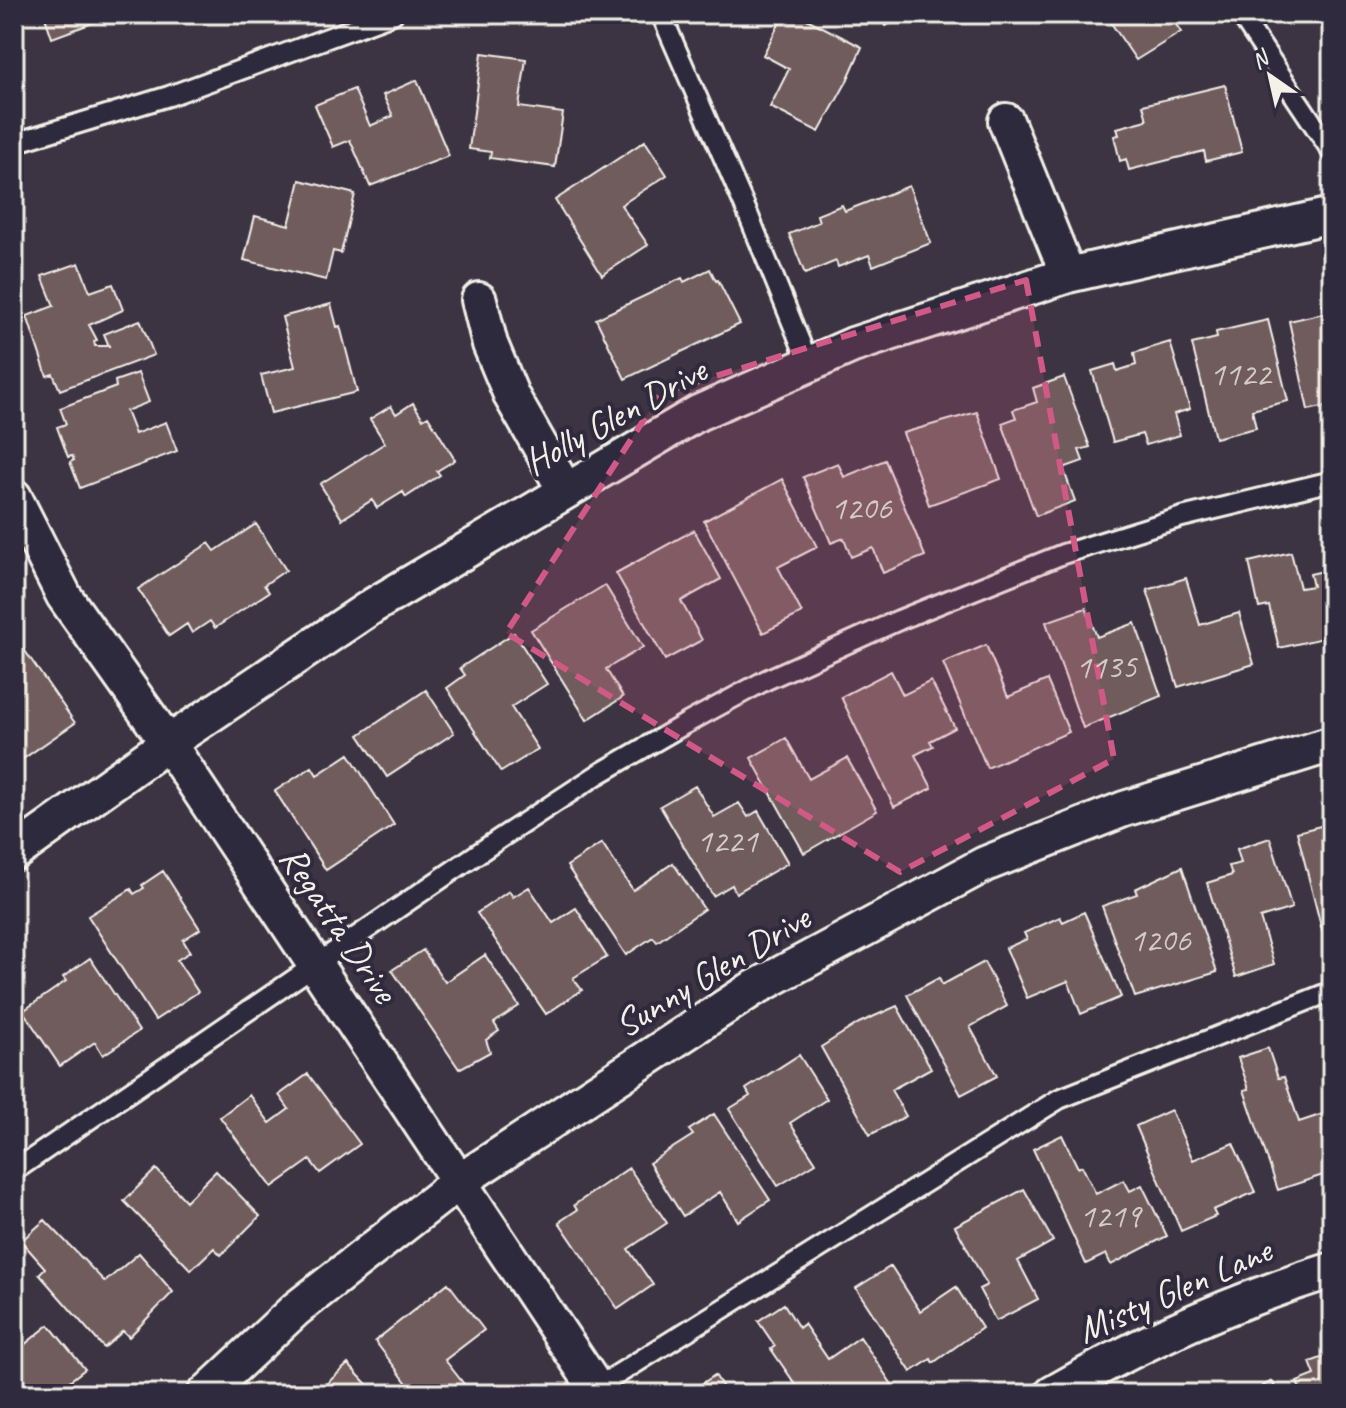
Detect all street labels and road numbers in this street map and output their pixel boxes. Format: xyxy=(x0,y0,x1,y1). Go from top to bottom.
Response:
street label: Holly Glen Drive xyxy=(515,345,717,485)
street label: Regatta Drive xyxy=(269,837,410,1014)
street label: Sunny Glen Drive xyxy=(606,893,821,1048)
street label: Misty Glen Lane xyxy=(1070,1225,1281,1354)

